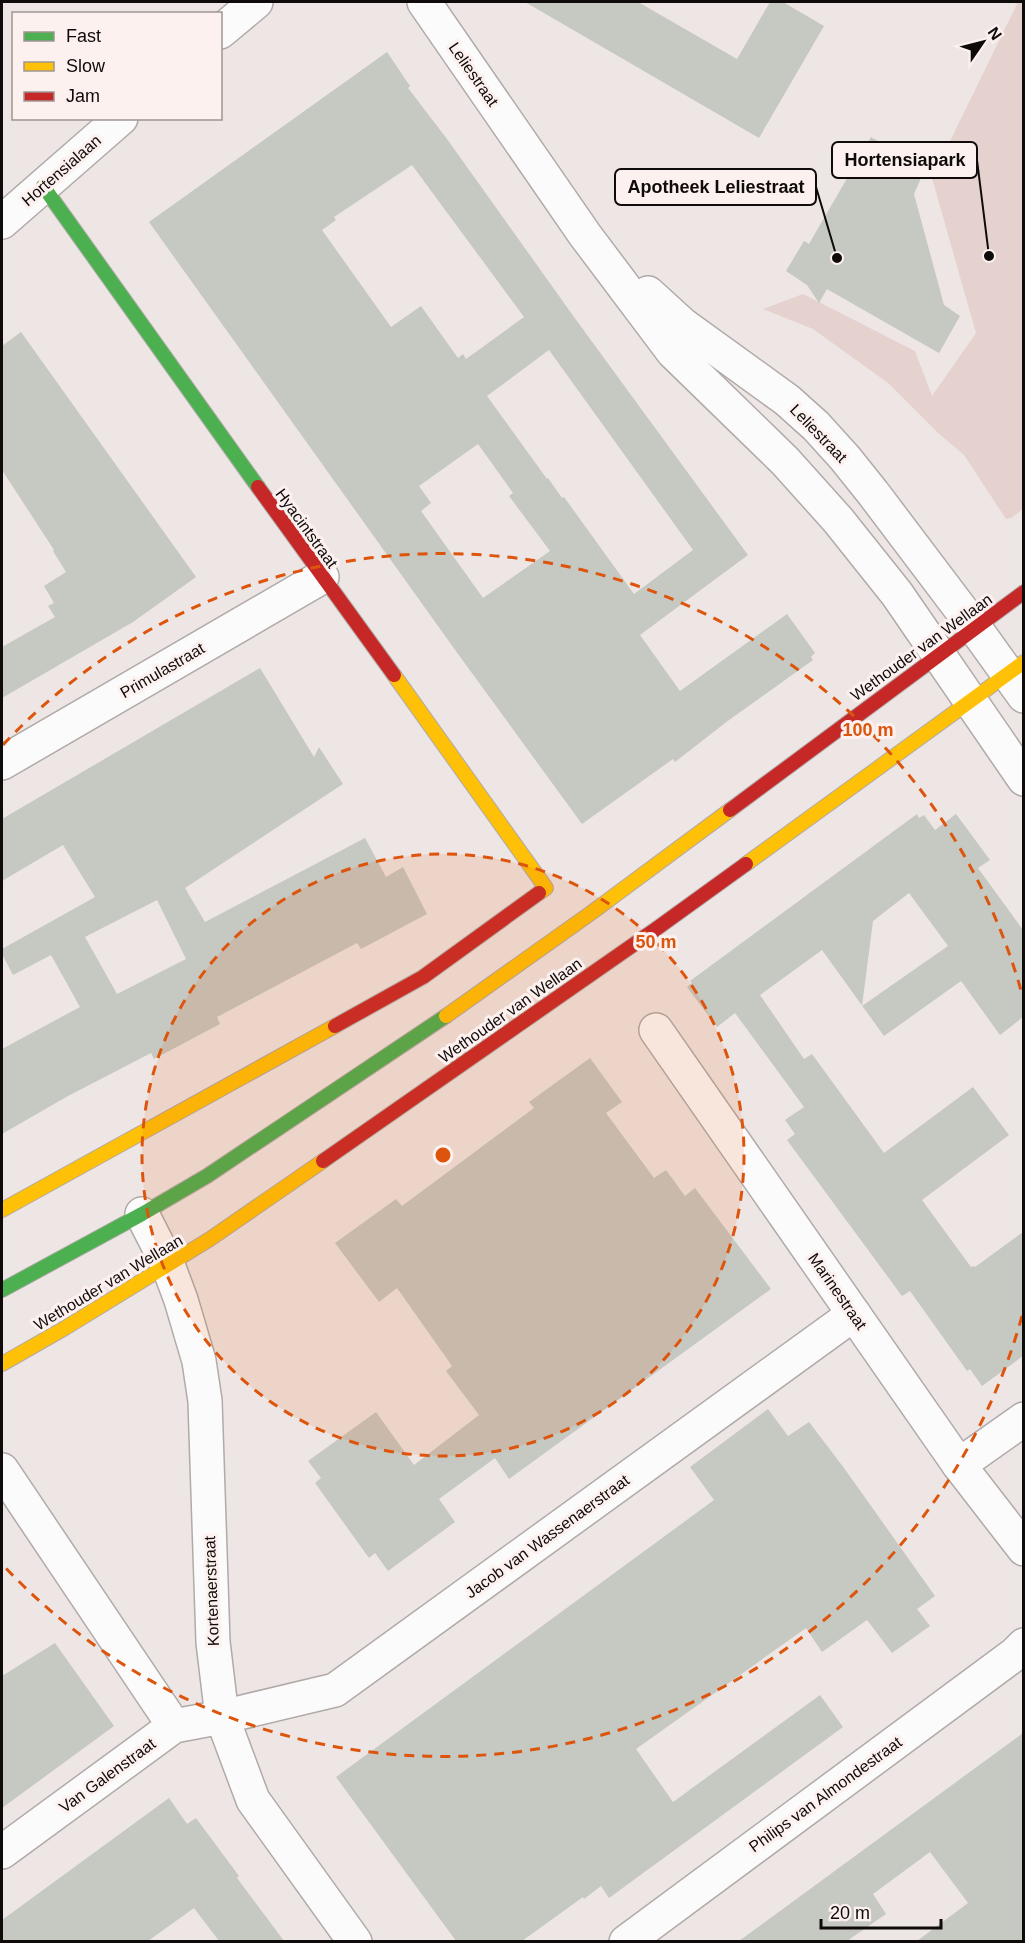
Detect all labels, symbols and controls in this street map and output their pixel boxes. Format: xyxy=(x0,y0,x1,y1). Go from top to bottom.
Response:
legend xyxy=(12,12,222,120)
north arrow xyxy=(953,12,1013,72)
text: N xyxy=(985,24,1005,43)
text: Fast xyxy=(66,26,101,46)
street label: Leliestraat xyxy=(445,39,502,110)
text: Slow xyxy=(66,56,106,76)
text: Jam xyxy=(66,86,100,106)
street label: Hortensialaan xyxy=(18,132,104,209)
callout: Hortensiapark xyxy=(832,142,977,178)
text: Hortensiapark xyxy=(844,150,967,170)
callout: Apotheek Leliestraat xyxy=(615,169,816,205)
text: Apotheek Leliestraat xyxy=(627,177,805,197)
street label: Leliestraat xyxy=(787,401,851,466)
street label: Hyacintstraat xyxy=(272,486,341,572)
street label: Wethouder van Wellaan xyxy=(847,591,995,704)
street label: Primulastraat xyxy=(117,639,208,701)
text: 100 m xyxy=(842,720,894,740)
text: 50 m xyxy=(635,932,677,952)
street label: Wethouder van Wellaan xyxy=(436,955,585,1066)
centre of rings xyxy=(433,1145,453,1165)
street label: Wethouder van Wellaan xyxy=(31,1231,186,1334)
street label: Marinestraat xyxy=(805,1250,870,1333)
street label: Jacob van Wassenaerstraat xyxy=(462,1471,633,1601)
street label: Kortenaerstraat xyxy=(201,1535,222,1646)
street label: Philips van Almondestraat xyxy=(746,1733,905,1855)
street label: Van Galenstraat xyxy=(56,1735,159,1816)
scale bar xyxy=(821,1892,941,1930)
text: 20 m xyxy=(830,1903,870,1923)

